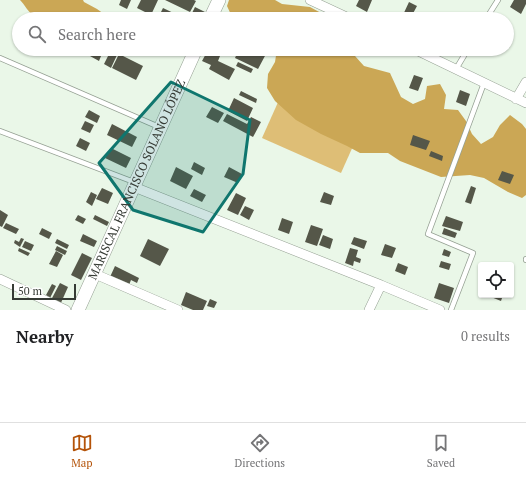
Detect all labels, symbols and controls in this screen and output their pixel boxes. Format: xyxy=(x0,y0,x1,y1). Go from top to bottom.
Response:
search box xyxy=(12,12,514,56)
icon: search xyxy=(26,23,48,45)
text: Search here xyxy=(58,24,136,44)
street label: MARISCAL FRANCISCO SOLANO LÓPEZ xyxy=(85,77,188,282)
map controls xyxy=(478,262,514,298)
button: locate xyxy=(478,262,514,298)
scale bar xyxy=(12,282,76,301)
text: 50 m xyxy=(18,284,42,298)
text: Nearby xyxy=(16,325,74,348)
text: 0 results xyxy=(461,327,510,345)
tab: Map xyxy=(71,432,93,470)
tab: Directions xyxy=(234,432,285,470)
tab: Saved xyxy=(427,432,455,470)

